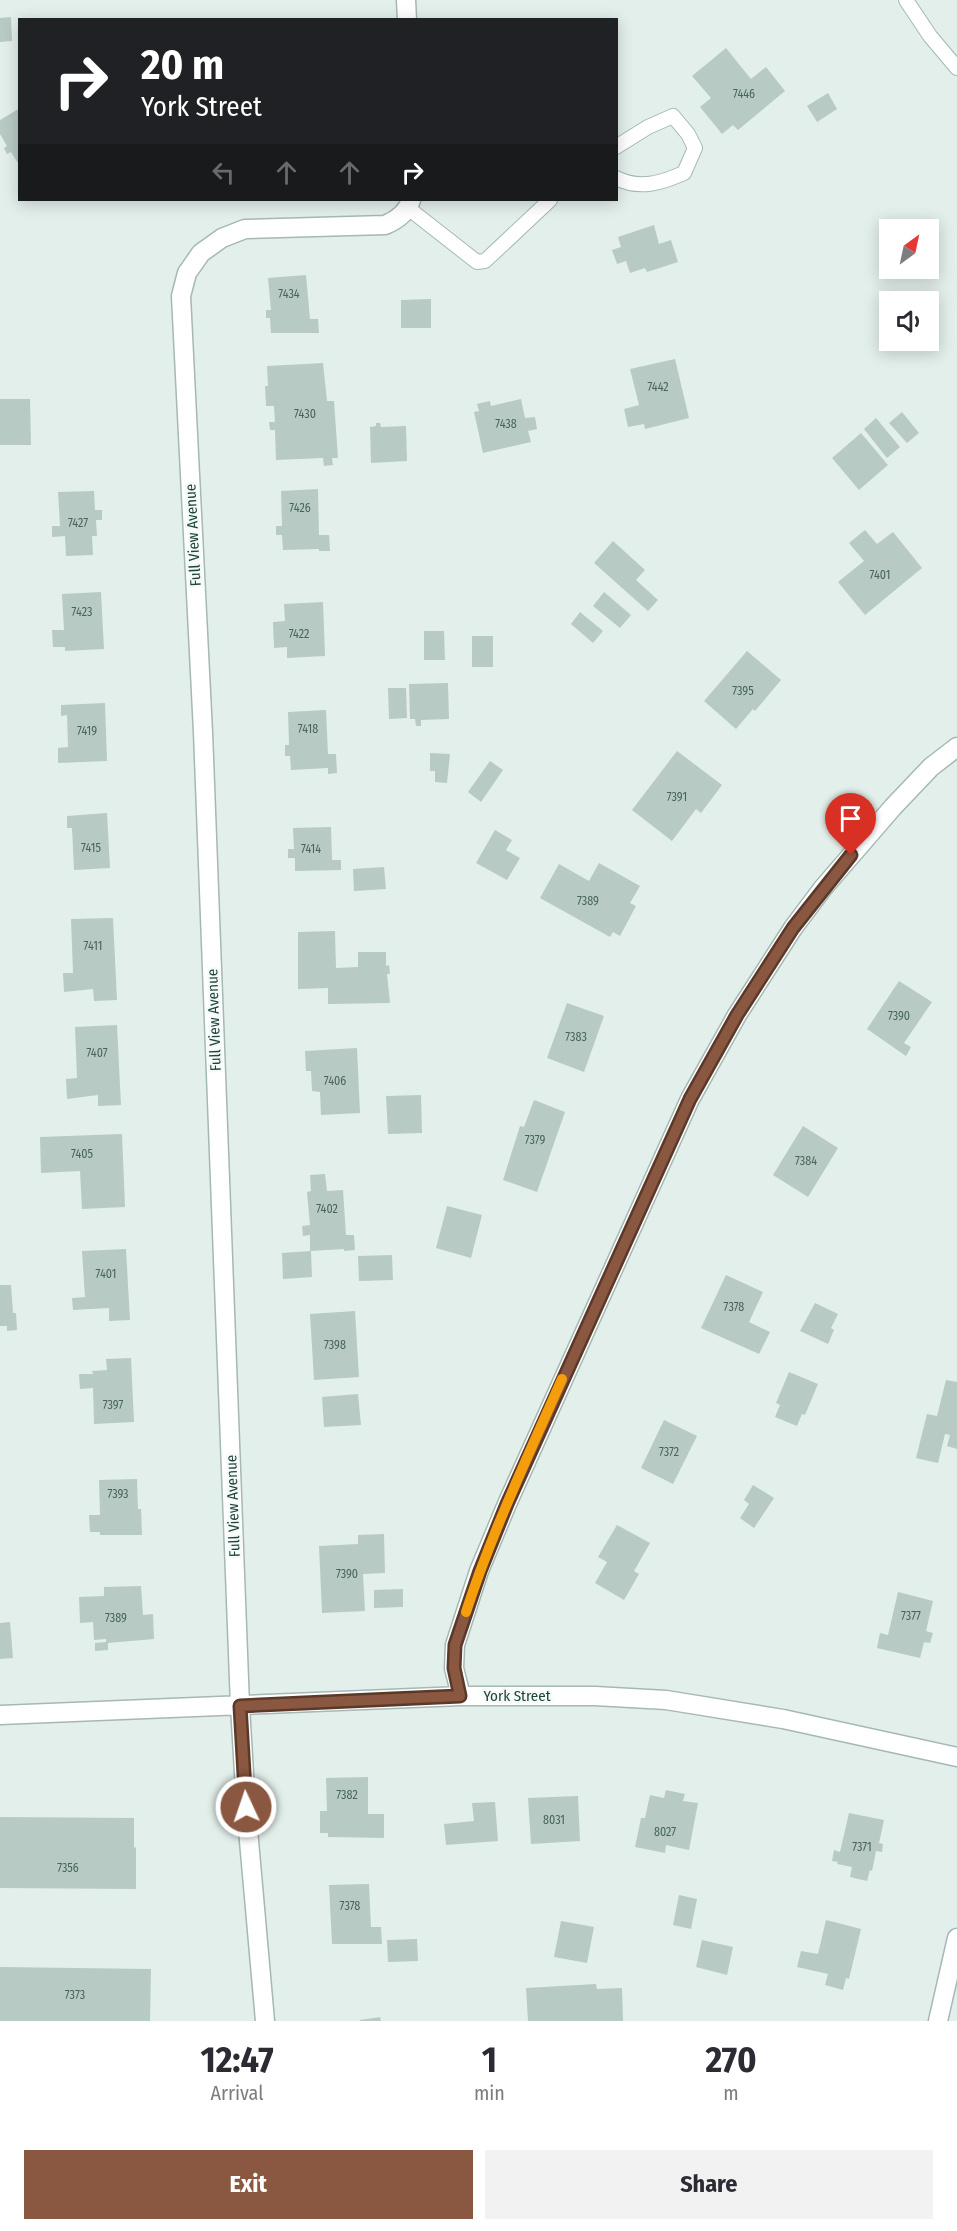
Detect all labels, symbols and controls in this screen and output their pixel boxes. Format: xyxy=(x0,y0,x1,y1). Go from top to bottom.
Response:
text: 20 m xyxy=(141,40,224,90)
icon: right xyxy=(42,42,120,120)
house number: 7446 xyxy=(733,87,755,101)
text: York Street xyxy=(141,91,262,123)
icon: left xyxy=(207,156,240,189)
icon: ahead xyxy=(270,156,303,189)
icon: ahead xyxy=(333,156,366,189)
icon: right xyxy=(396,156,429,189)
north arrow xyxy=(879,219,939,279)
map controls xyxy=(879,219,939,351)
house number: 7434 xyxy=(278,287,300,301)
button: sound xyxy=(879,291,939,351)
house number: 7442 xyxy=(647,380,669,394)
house number: 7430 xyxy=(294,407,316,421)
house number: 7438 xyxy=(495,417,517,431)
street label: Full View Avenue xyxy=(181,483,205,587)
house number: 7426 xyxy=(289,501,311,515)
house number: 7427 xyxy=(68,516,88,530)
house number: 7401 xyxy=(870,568,890,582)
house number: 7423 xyxy=(72,605,92,619)
house number: 7422 xyxy=(289,627,309,641)
house number: 7395 xyxy=(732,684,754,698)
house number: 7418 xyxy=(298,722,318,736)
house number: 7419 xyxy=(77,724,97,738)
house number: 7391 xyxy=(667,790,687,804)
pin xyxy=(825,793,876,855)
icon: arrive xyxy=(834,802,867,835)
house number: 7415 xyxy=(81,841,101,855)
house number: 7414 xyxy=(301,842,321,856)
house number: 7389 xyxy=(577,894,599,908)
house number: 7411 xyxy=(84,939,102,953)
street label: Full View Avenue xyxy=(203,968,225,1072)
house number: 7390 xyxy=(888,1009,910,1023)
house number: 7383 xyxy=(565,1030,587,1044)
house number: 7407 xyxy=(86,1046,108,1060)
house number: 7406 xyxy=(324,1074,346,1088)
house number: 7379 xyxy=(525,1133,545,1147)
house number: 7405 xyxy=(71,1147,94,1161)
house number: 7384 xyxy=(795,1154,817,1168)
house number: 7402 xyxy=(316,1202,338,1216)
house number: 7401 xyxy=(96,1267,116,1281)
house number: 7378 xyxy=(724,1300,744,1314)
house number: 7398 xyxy=(324,1338,346,1352)
house number: 7397 xyxy=(103,1398,123,1412)
house number: 7372 xyxy=(659,1445,679,1459)
street label: Full View Avenue xyxy=(222,1454,244,1558)
house number: 7393 xyxy=(107,1487,129,1501)
house number: 7390 xyxy=(336,1567,358,1581)
house number: 7377 xyxy=(901,1609,921,1623)
house number: 7389 xyxy=(105,1611,127,1625)
street label: York Street xyxy=(483,1687,551,1705)
position arrow xyxy=(214,1775,278,1839)
house number: 7382 xyxy=(336,1788,358,1802)
house number: 8031 xyxy=(543,1813,565,1827)
house number: 8027 xyxy=(654,1825,676,1839)
house number: 7371 xyxy=(852,1840,872,1854)
house number: 7356 xyxy=(57,1861,79,1875)
house number: 7378 xyxy=(340,1899,360,1913)
house number: 7373 xyxy=(65,1988,85,2002)
text: 12:47 xyxy=(200,2038,274,2082)
text: 1 xyxy=(482,2038,497,2082)
text: 270 xyxy=(705,2038,757,2082)
text: Arrival xyxy=(210,2081,263,2105)
text: min xyxy=(474,2081,505,2105)
text: m xyxy=(723,2081,739,2105)
button: Exit xyxy=(24,2150,473,2219)
button: Share xyxy=(485,2150,933,2219)

